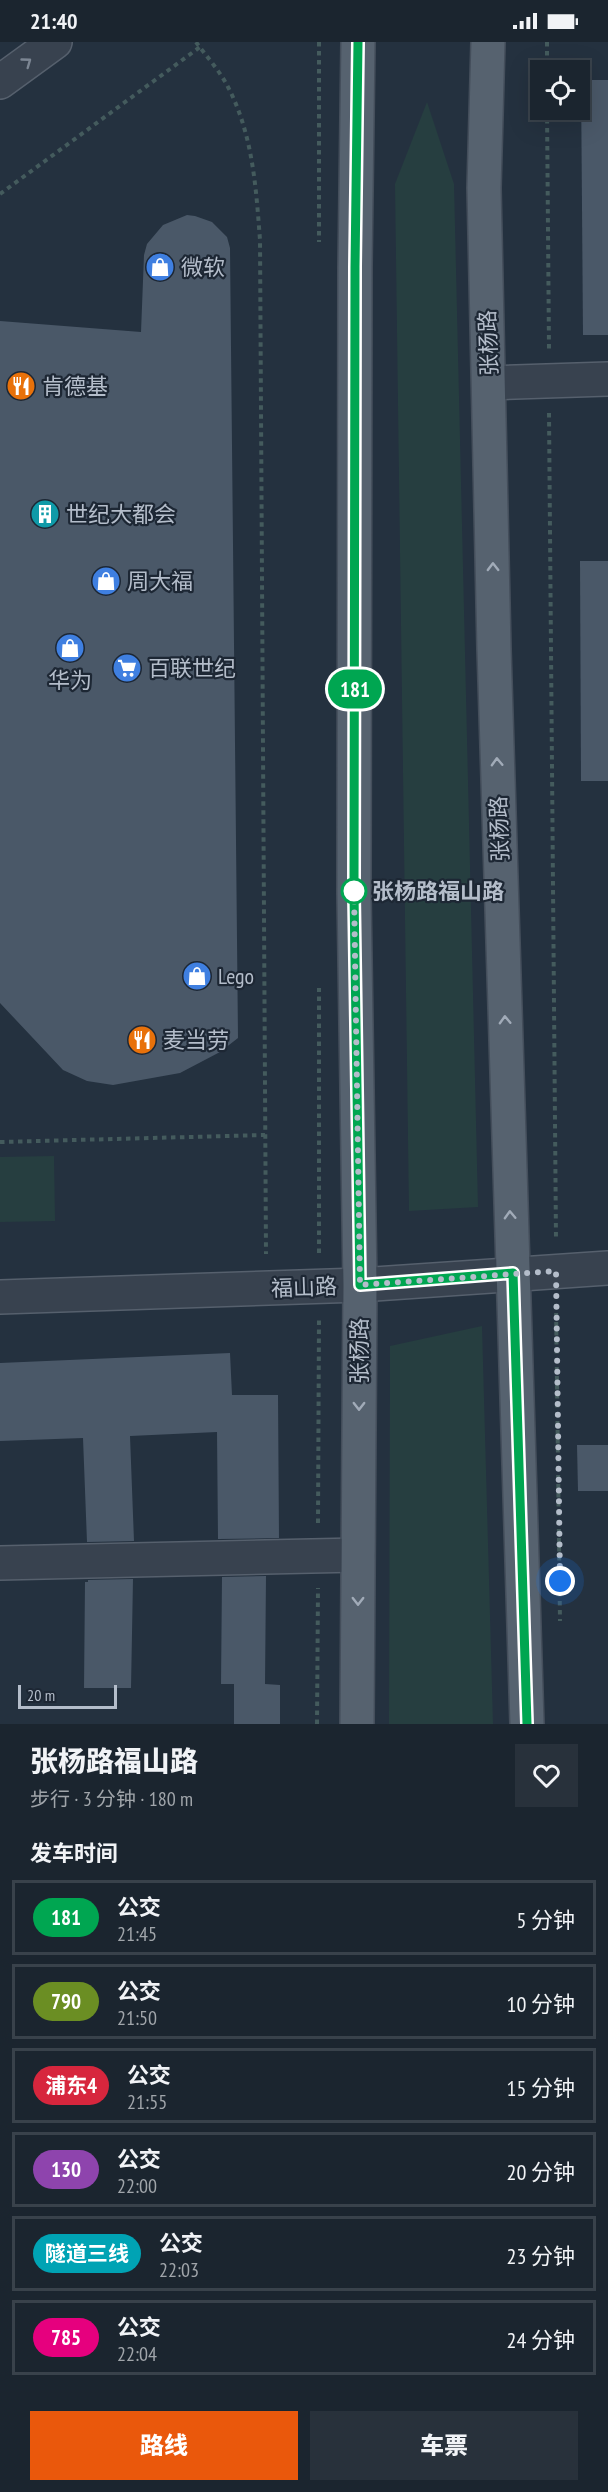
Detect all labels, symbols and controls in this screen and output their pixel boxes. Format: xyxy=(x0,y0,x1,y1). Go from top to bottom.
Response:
text: 21:40 xyxy=(30,7,78,35)
one-way arrow xyxy=(21,58,32,69)
map controls xyxy=(530,60,590,120)
button: locate xyxy=(530,60,590,120)
shop icon: 微软 xyxy=(144,251,176,283)
place label: 微软 xyxy=(181,253,225,281)
street label: 张杨路 xyxy=(473,310,503,376)
restaurant icon: 肯德基 xyxy=(5,370,37,402)
place label: 肯德基 xyxy=(42,372,108,400)
building icon: 世纪大都会 xyxy=(29,498,61,530)
place label: 世纪大都会 xyxy=(66,500,176,528)
one-way arrow xyxy=(486,562,499,571)
shop icon: 周大福 xyxy=(90,565,122,597)
place label: 周大福 xyxy=(127,567,193,595)
shop icon: 华为 xyxy=(54,632,86,664)
supermarket icon: 百联世纪 xyxy=(111,652,143,684)
place label: 百联世纪 xyxy=(148,654,236,682)
place label: 华为 xyxy=(48,666,92,694)
line badge: 181 xyxy=(320,670,389,708)
text: 181 xyxy=(340,676,370,703)
one-way arrow xyxy=(491,757,504,766)
street label: 张杨路 xyxy=(484,796,514,862)
place label: 张杨路福山路 xyxy=(372,877,504,905)
marker: 张杨路福山路 xyxy=(341,878,367,904)
shop icon: Lego xyxy=(181,960,213,992)
place label: Lego xyxy=(218,962,254,990)
one-way arrow xyxy=(498,1015,511,1024)
restaurant icon: 麦当劳 xyxy=(126,1024,158,1056)
place label: 麦当劳 xyxy=(163,1026,229,1054)
one-way arrow xyxy=(504,1210,517,1219)
street label: 福山路 xyxy=(271,1272,337,1302)
street label: 张杨路 xyxy=(345,1318,373,1384)
one-way arrow xyxy=(353,1402,365,1411)
your location xyxy=(545,1566,575,1596)
one-way arrow xyxy=(352,1597,364,1606)
scale bar xyxy=(18,1682,117,1710)
text: 20 m xyxy=(27,1685,55,1705)
text: 张杨路福山路 xyxy=(30,1742,198,1779)
button: heart xyxy=(515,1744,578,1807)
text: 步行 · 3 分钟 · 180 m xyxy=(30,1786,193,1812)
text: 发车时间 xyxy=(30,1839,118,1867)
text: 公交 xyxy=(117,1893,161,1921)
text: 181 xyxy=(51,1904,81,1931)
text: 5 分钟 xyxy=(516,1906,575,1934)
text: 21:45 xyxy=(117,1921,157,1947)
text: 公交 xyxy=(117,1977,161,2005)
text: 790 xyxy=(51,1988,81,2015)
text: 10 分钟 xyxy=(507,1990,575,2018)
text: 21:50 xyxy=(117,2005,157,2031)
text: 公交 xyxy=(127,2061,171,2089)
text: 浦东4 xyxy=(45,2072,97,2099)
text: 15 分钟 xyxy=(507,2074,575,2102)
text: 21:55 xyxy=(127,2089,167,2115)
text: 公交 xyxy=(117,2145,161,2173)
text: 130 xyxy=(51,2156,81,2183)
text: 20 分钟 xyxy=(507,2158,575,2186)
text: 22:00 xyxy=(117,2173,157,2199)
text: 公交 xyxy=(159,2229,203,2257)
text: 隧道三线 xyxy=(45,2240,129,2267)
text: 23 分钟 xyxy=(507,2242,575,2270)
text: 22:03 xyxy=(159,2257,199,2283)
text: 公交 xyxy=(117,2313,161,2341)
text: 785 xyxy=(51,2324,81,2351)
text: 24 分钟 xyxy=(507,2326,575,2354)
text: 22:04 xyxy=(117,2341,157,2367)
button: 路线 xyxy=(30,2411,298,2480)
button: 车票 xyxy=(310,2411,578,2480)

